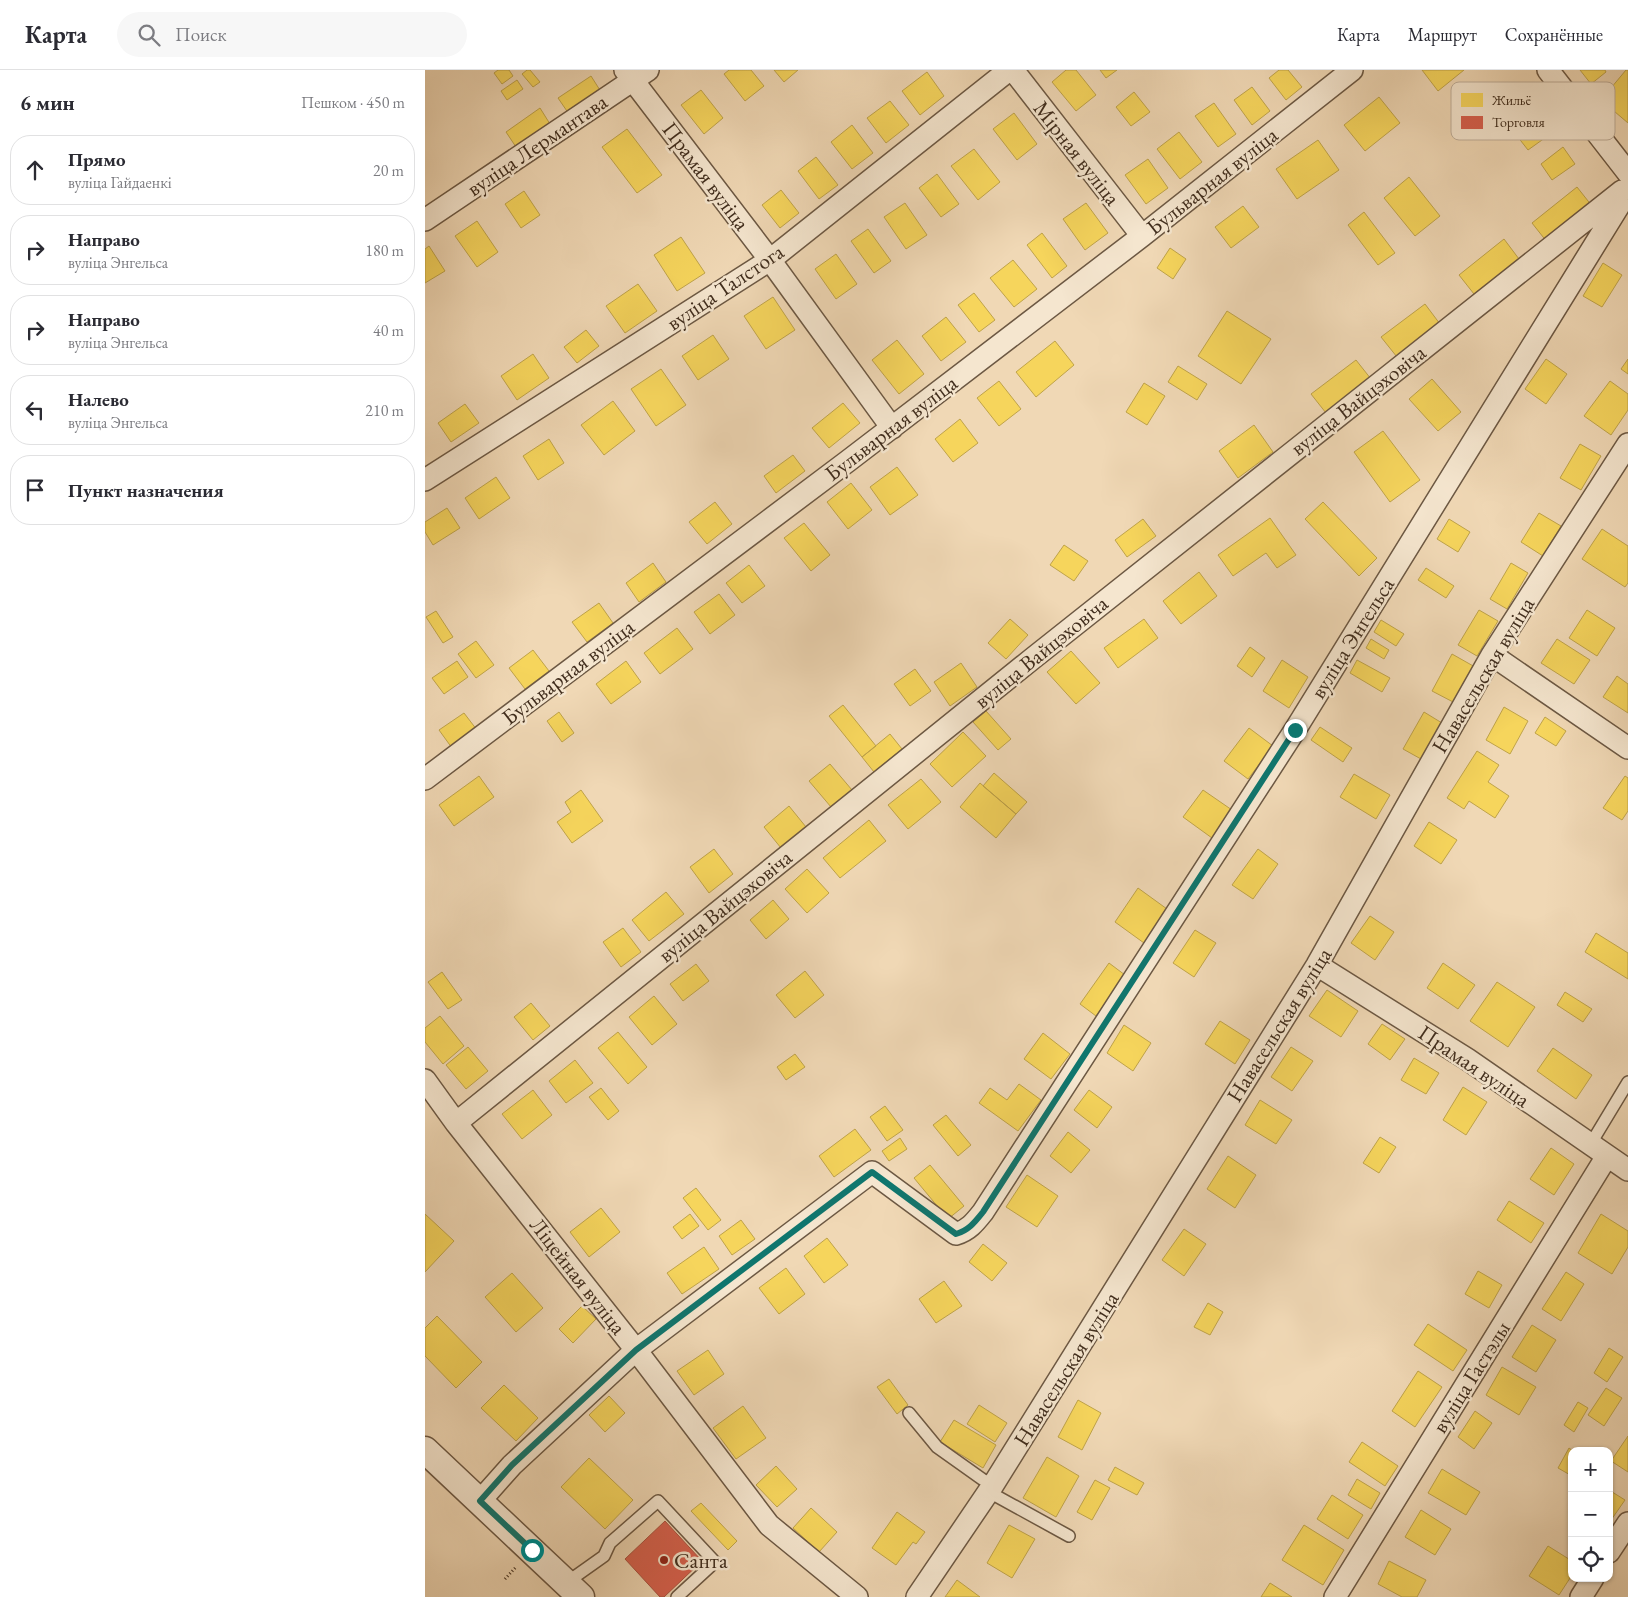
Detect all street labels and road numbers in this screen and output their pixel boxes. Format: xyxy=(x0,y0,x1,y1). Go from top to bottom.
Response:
street label: вуліца Лермантава xyxy=(461,87,613,203)
street label: Мірная вуліца xyxy=(1027,95,1127,211)
street label: Прамая вуліца xyxy=(656,116,756,236)
street label: Бульварная вуліца xyxy=(1140,120,1284,241)
street label: вуліца Талстога xyxy=(661,237,790,337)
street label: вуліца Вайцэховіча xyxy=(1284,338,1432,462)
street label: Бульварная вуліца xyxy=(819,368,964,488)
street label: вуліца Энгельса xyxy=(1303,572,1401,704)
street label: вуліца Вайцэховіча xyxy=(968,589,1114,715)
street label: Навасельская вуліца xyxy=(1425,591,1541,758)
street label: Бульварная вуліца xyxy=(496,612,641,732)
street label: вуліца Вайцэховіча xyxy=(652,843,798,969)
street label: Навасельская вуліца xyxy=(1220,942,1338,1108)
street label: Прамая вуліца xyxy=(1412,1018,1536,1114)
street label: Ліцейная вуліца xyxy=(523,1211,633,1341)
street label: Навасельская вуліца xyxy=(1007,1286,1125,1452)
street label: вуліца Гастэлы xyxy=(1425,1316,1517,1438)

